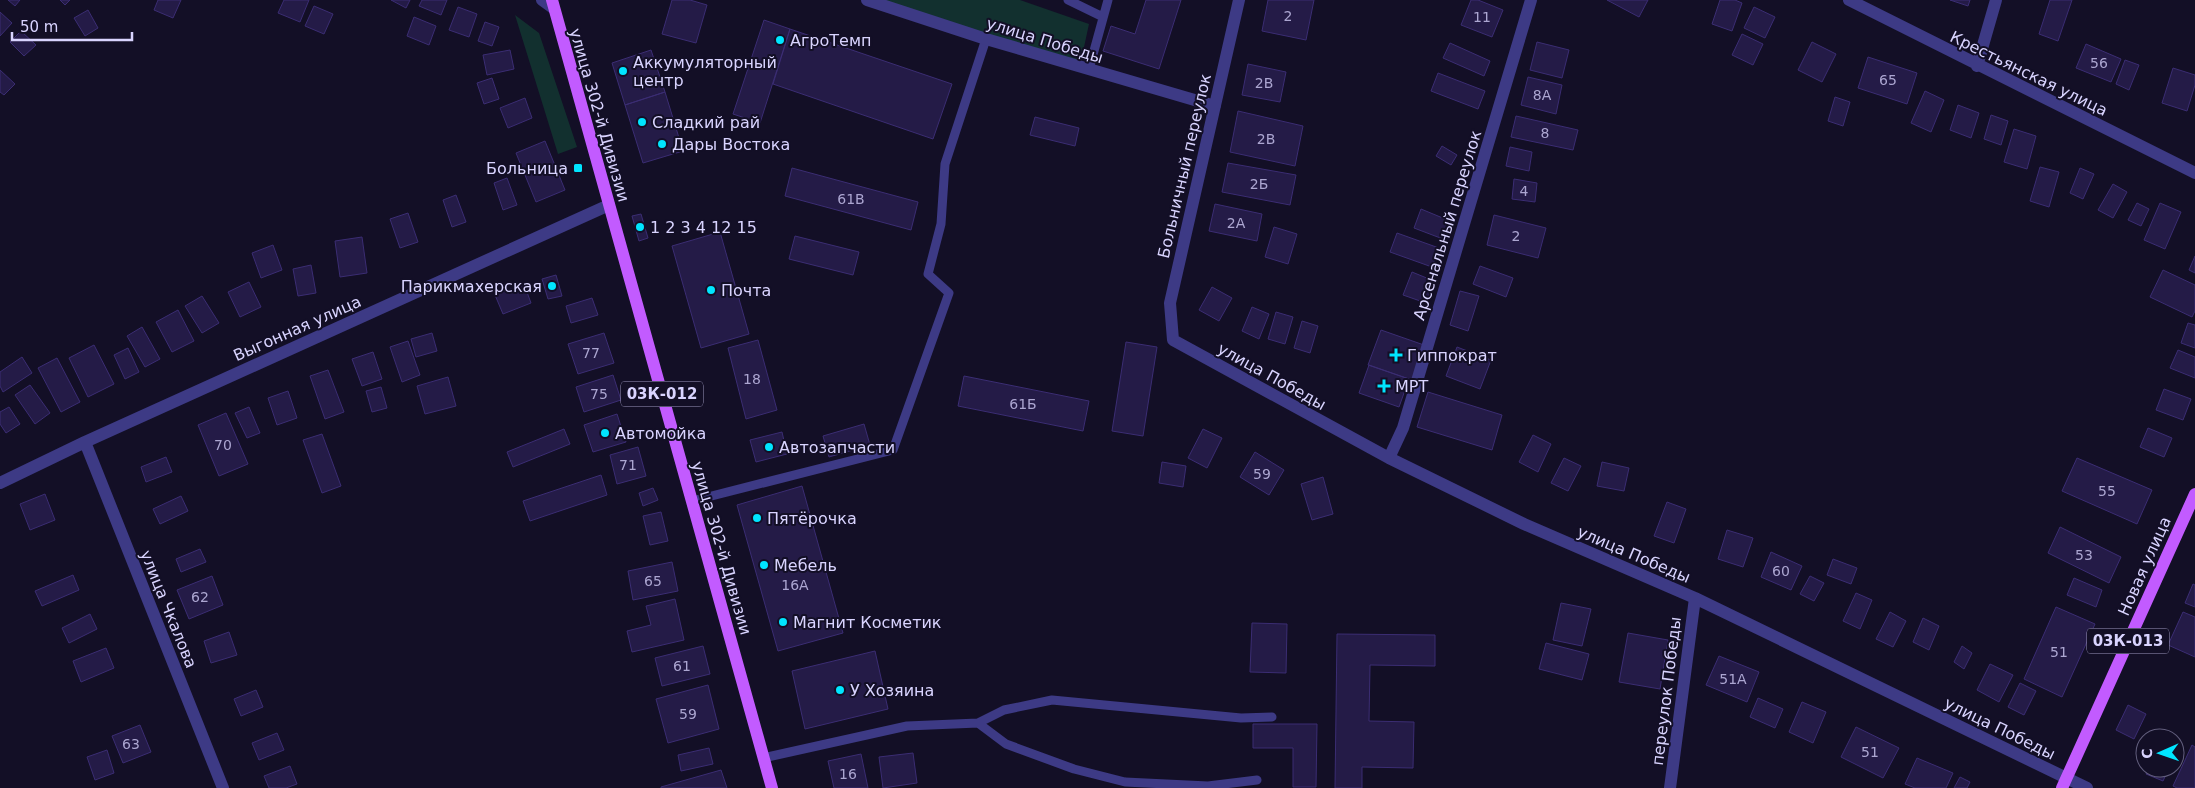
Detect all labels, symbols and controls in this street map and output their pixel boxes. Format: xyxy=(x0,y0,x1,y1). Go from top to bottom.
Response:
house number: 2 xyxy=(1284,8,1292,24)
house number: 11 xyxy=(1473,9,1491,25)
scale bar xyxy=(12,10,132,42)
street label: улица Победы xyxy=(984,14,1106,67)
text: 50 m xyxy=(20,18,58,36)
street label: улица 302-й Дивизии xyxy=(566,26,633,204)
street label: Крестьянская улица xyxy=(1947,27,2111,120)
place label: АгроТемп xyxy=(790,31,871,50)
marker: АгроТемп xyxy=(774,34,786,46)
place label: Аккумуляторный центр xyxy=(633,53,777,90)
house number: 56 xyxy=(2090,55,2108,71)
marker: Аккумуляторный центр xyxy=(617,65,629,77)
street label: Больничный переулок xyxy=(1154,72,1215,260)
house number: 65 xyxy=(1879,72,1897,88)
house number: 2В xyxy=(1255,75,1273,91)
house number: 8А xyxy=(1533,87,1552,103)
place label: Сладкий рай xyxy=(652,113,760,132)
marker: Сладкий рай xyxy=(636,116,648,128)
house number: 8 xyxy=(1541,125,1549,141)
street label: Арсенальный переулок xyxy=(1409,128,1486,322)
house number: 2В xyxy=(1257,131,1275,147)
place label: Дары Востока xyxy=(672,135,790,154)
marker: Дары Востока xyxy=(656,138,668,150)
place label: Больница xyxy=(486,159,568,178)
marker: Больница xyxy=(572,162,584,174)
house number: 2Б xyxy=(1250,176,1268,192)
house number: 4 xyxy=(1520,183,1529,199)
house number: 61В xyxy=(837,191,865,207)
house number: 2А xyxy=(1227,215,1246,231)
place label: 1 2 3 4 12 15 xyxy=(650,218,757,237)
marker: 1 2 3 4 12 15 xyxy=(634,221,646,233)
house number: 2 xyxy=(1512,228,1520,244)
place label: Парикмахерская xyxy=(401,277,542,296)
marker: Парикмахерская xyxy=(546,280,558,292)
place label: Почта xyxy=(721,281,771,300)
marker: Почта xyxy=(705,284,717,296)
street label: Выгонная улица xyxy=(230,292,364,365)
street label: улица Победы xyxy=(1214,339,1329,414)
house number: 77 xyxy=(582,345,600,361)
place label: Гиппократ xyxy=(1407,346,1497,365)
marker: Гиппократ xyxy=(1389,348,1403,362)
house number: 18 xyxy=(743,371,761,387)
place label: МРТ xyxy=(1395,377,1428,396)
marker: МРТ xyxy=(1377,379,1391,393)
road number: 03К-012 xyxy=(621,382,703,406)
house number: 75 xyxy=(590,386,608,402)
house number: 61Б xyxy=(1009,396,1037,412)
place label: Автомойка xyxy=(615,424,706,443)
marker: Автомойка xyxy=(599,427,611,439)
house number: 70 xyxy=(214,437,232,453)
place label: Автозапчасти xyxy=(779,438,895,457)
marker: Автозапчасти xyxy=(763,441,775,453)
house number: 71 xyxy=(619,457,637,473)
street label: улица 302-й Дивизии xyxy=(688,459,755,637)
house number: 59 xyxy=(1253,466,1271,482)
house number: 55 xyxy=(2098,483,2116,499)
place label: Пятёрочка xyxy=(767,509,857,528)
marker: Пятёрочка xyxy=(751,512,763,524)
street label: Новая улица xyxy=(2114,514,2175,619)
street label: улица Победы xyxy=(1574,522,1693,587)
street label: улица Чкалова xyxy=(136,547,201,671)
house number: 53 xyxy=(2075,547,2093,563)
place label: Мебель xyxy=(774,556,837,575)
marker: Мебель xyxy=(758,559,770,571)
house number: 60 xyxy=(1772,563,1790,579)
house number: 65 xyxy=(644,573,662,589)
house number: 16А xyxy=(781,577,809,593)
house number: 62 xyxy=(191,589,209,605)
place label: Магнит Косметик xyxy=(793,613,942,632)
marker: Магнит Косметик xyxy=(777,616,789,628)
street label: переулок Победы xyxy=(1648,616,1685,767)
road number: 03К-013 xyxy=(2087,628,2169,654)
house number: 51 xyxy=(2050,644,2068,660)
house number: 61 xyxy=(673,658,691,674)
house number: 51А xyxy=(1719,671,1747,687)
place label: У Хозяина xyxy=(850,681,934,700)
marker: У Хозяина xyxy=(834,684,846,696)
street label: улица Победы xyxy=(1941,693,2058,764)
house number: 59 xyxy=(679,706,697,722)
north arrow xyxy=(2135,728,2185,778)
house number: 63 xyxy=(122,736,140,752)
house number: 51 xyxy=(1861,744,1879,760)
text: С xyxy=(2139,748,2155,759)
house number: 16 xyxy=(839,766,857,782)

